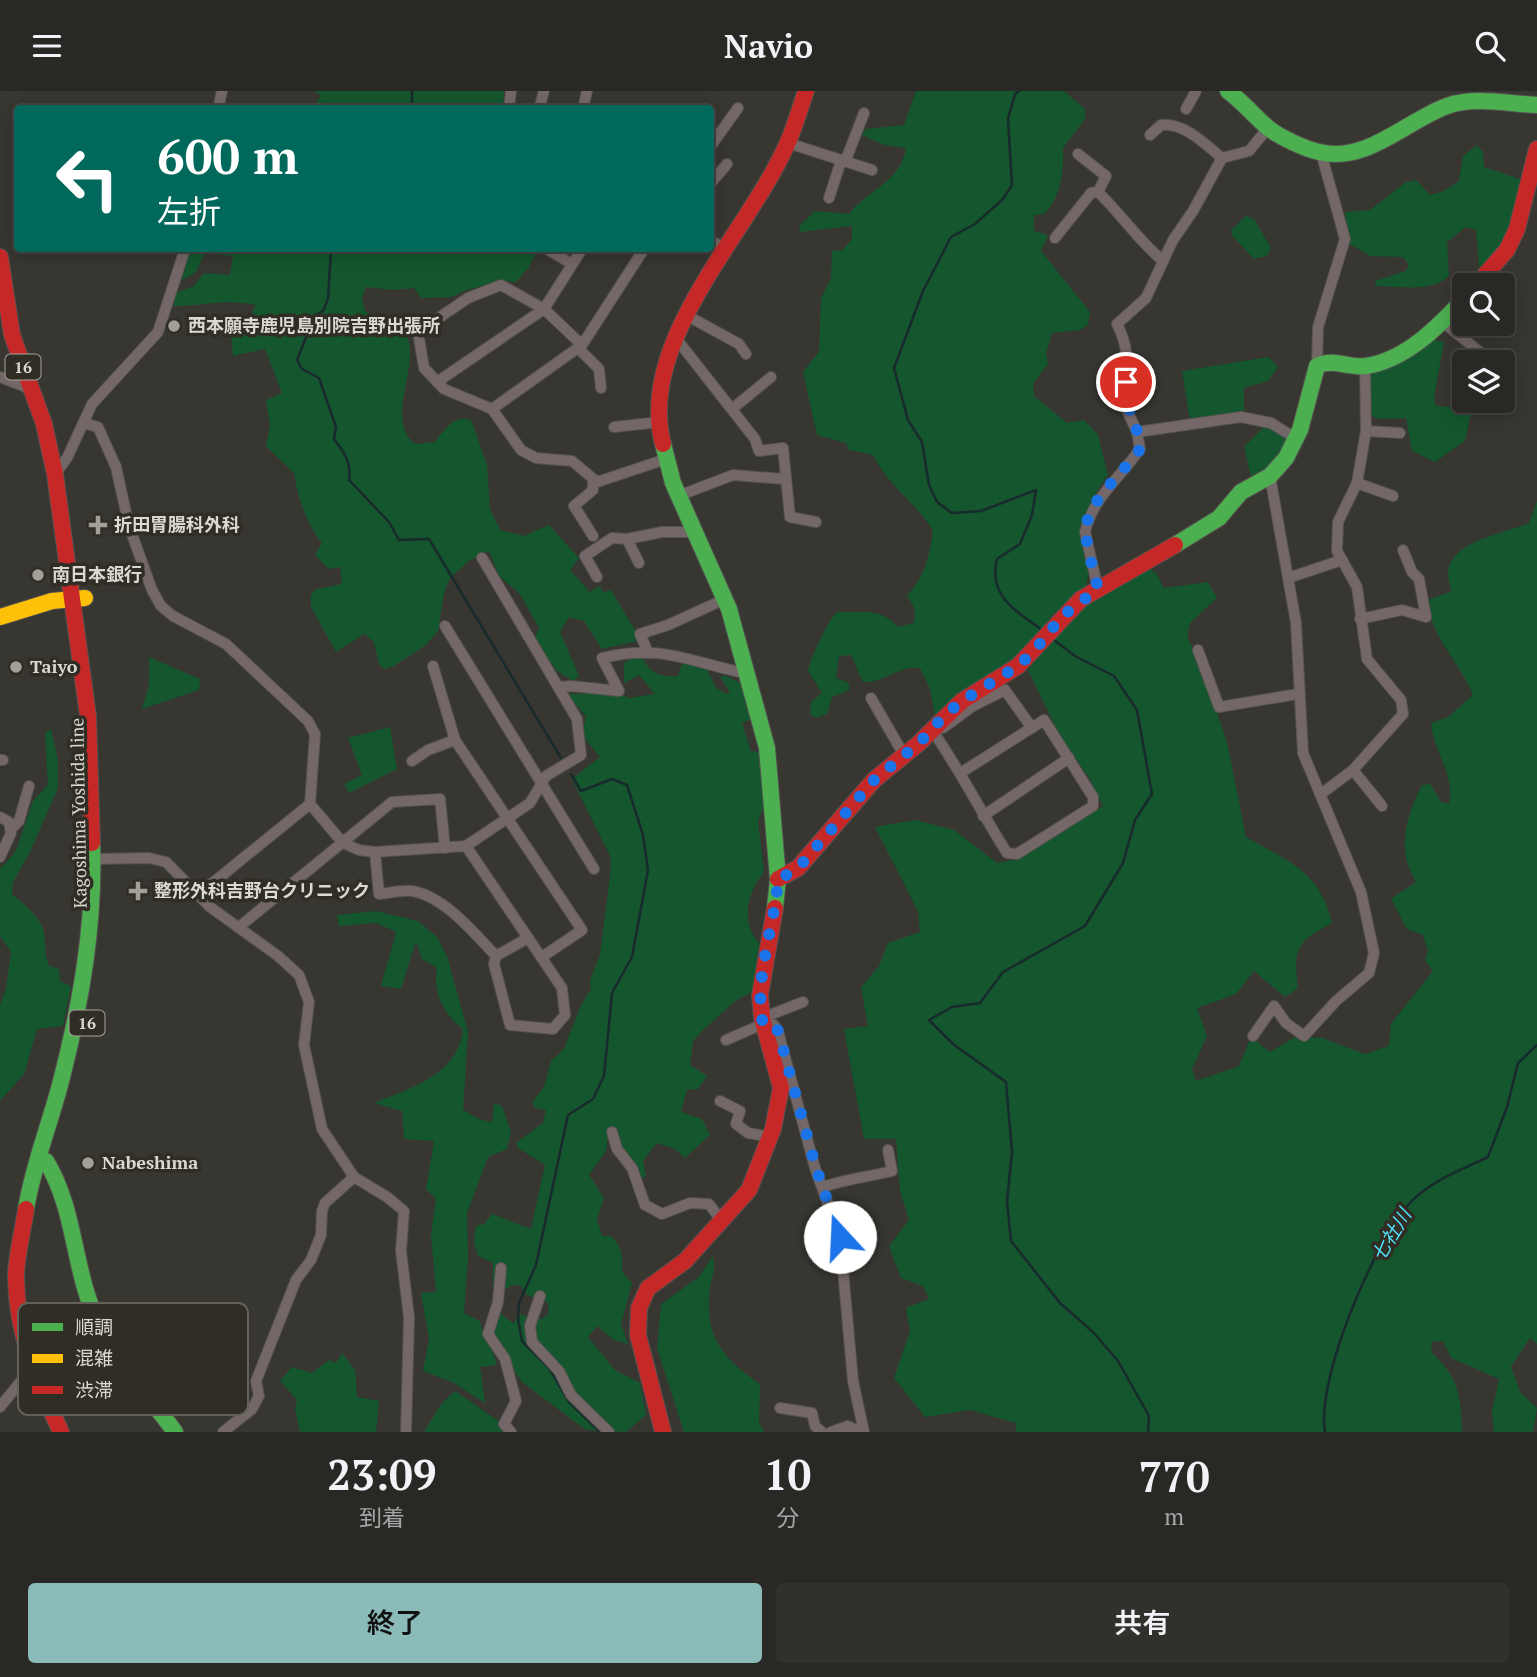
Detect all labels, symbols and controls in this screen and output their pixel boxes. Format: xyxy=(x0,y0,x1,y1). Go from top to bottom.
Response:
text: Navio xyxy=(724,25,813,67)
icon: menu xyxy=(28,27,66,65)
icon: search xyxy=(1471,27,1509,65)
text: 600 m xyxy=(157,123,299,188)
icon: left xyxy=(42,133,133,224)
text: 左折 xyxy=(157,190,221,232)
map controls xyxy=(1452,273,1515,413)
button: search xyxy=(1452,273,1515,336)
place label: 西本願寺鹿児島別院吉野出張所 xyxy=(188,313,440,337)
marker: 西本願寺鹿児島別院吉野出張所 xyxy=(166,318,182,334)
button: layers xyxy=(1452,350,1515,413)
pin xyxy=(1096,352,1156,412)
road number: 16 xyxy=(5,355,40,379)
icon: arrive xyxy=(1107,363,1145,401)
place label: 折田胃腸科外科 xyxy=(114,512,240,536)
marker: 折田胃腸科外科 xyxy=(88,515,108,535)
place label: 南日本銀行 xyxy=(52,562,142,586)
marker: 南日本銀行 xyxy=(30,567,46,583)
place label: Taiyo xyxy=(30,654,78,678)
marker: Taiyo xyxy=(8,659,24,675)
street label: Kagoshima Yoshida line xyxy=(64,718,92,909)
place label: 整形外科吉野台クリニック xyxy=(154,878,370,902)
marker: 整形外科吉野台クリニック xyxy=(128,881,148,901)
road number: 16 xyxy=(70,1011,104,1035)
place label: Nabeshima xyxy=(102,1150,198,1174)
marker: Nabeshima xyxy=(80,1155,96,1171)
position arrow xyxy=(803,1200,877,1274)
water label: 七社川 xyxy=(1365,1202,1417,1266)
legend xyxy=(18,1303,248,1415)
text: 順調 xyxy=(75,1314,113,1339)
text: 混雑 xyxy=(75,1345,113,1370)
text: 渋滞 xyxy=(75,1377,113,1402)
text: 23:09 xyxy=(327,1446,437,1502)
text: 10 xyxy=(764,1446,811,1502)
text: 770 xyxy=(1139,1448,1210,1504)
text: m xyxy=(1164,1501,1184,1532)
text: 到着 xyxy=(359,1502,405,1533)
text: 分 xyxy=(776,1502,799,1533)
button: 終了 xyxy=(28,1583,762,1663)
button: 共有 xyxy=(776,1583,1509,1663)

